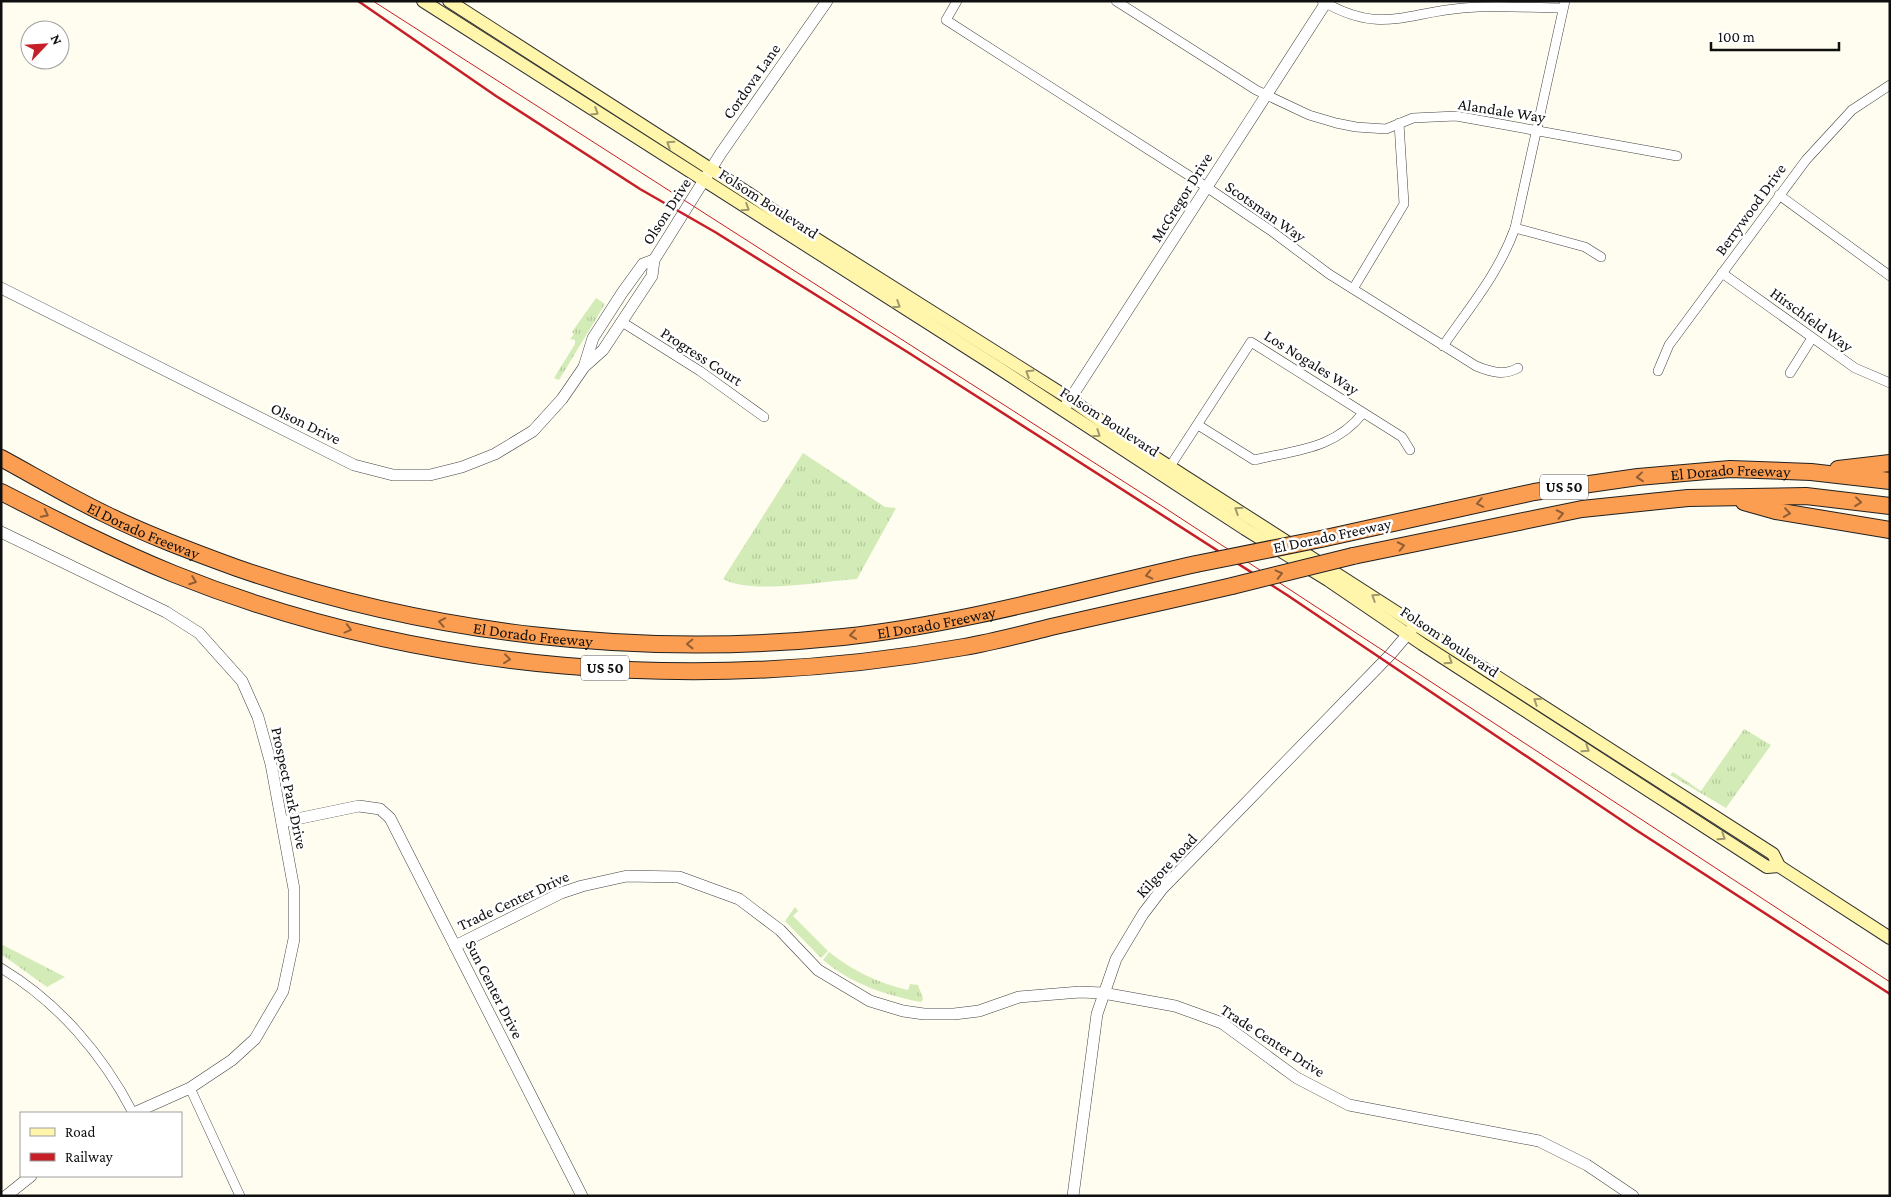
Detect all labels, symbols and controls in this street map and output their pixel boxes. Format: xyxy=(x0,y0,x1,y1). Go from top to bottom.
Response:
north arrow xyxy=(20,20,70,70)
scale bar xyxy=(1711,20,1838,52)
text: 100 m xyxy=(1718,29,1755,45)
text: N xyxy=(48,32,66,48)
street label: Cordova Lane xyxy=(719,41,784,122)
street label: Alandale Way xyxy=(1457,95,1547,127)
one-way arrow xyxy=(590,106,599,115)
one-way arrow xyxy=(667,140,676,150)
street label: McGregor Drive xyxy=(1147,150,1216,245)
street label: Berrywood Drive xyxy=(1712,160,1790,259)
street label: Folsom Boulevard xyxy=(716,165,822,242)
street label: Olson Drive xyxy=(639,175,694,248)
street label: Scotsman Way xyxy=(1222,178,1310,246)
one-way arrow xyxy=(740,201,749,211)
street label: Hirschfeld Way xyxy=(1767,284,1857,356)
one-way arrow xyxy=(891,299,901,308)
street label: Progress Court xyxy=(657,324,746,390)
street label: Los Nogales Way xyxy=(1261,327,1362,399)
one-way arrow xyxy=(1025,370,1034,380)
street label: Folsom Boulevard xyxy=(1057,383,1163,460)
street label: Olson Drive xyxy=(268,399,343,448)
one-way arrow xyxy=(1092,428,1101,437)
street label: El Dorado Freeway xyxy=(1670,461,1791,483)
one-way arrow xyxy=(1636,471,1644,482)
road number: US 50 xyxy=(1540,474,1588,500)
one-way arrow xyxy=(1855,496,1863,507)
one-way arrow xyxy=(1476,497,1485,508)
street label: El Dorado Freeway xyxy=(85,499,202,564)
one-way arrow xyxy=(1234,507,1243,517)
one-way arrow xyxy=(1782,507,1791,517)
one-way arrow xyxy=(39,508,48,518)
one-way arrow xyxy=(1556,509,1564,519)
street label: El Dorado Freeway xyxy=(1272,515,1393,557)
one-way arrow xyxy=(1396,542,1405,552)
one-way arrow xyxy=(1144,569,1153,580)
one-way arrow xyxy=(1275,569,1284,580)
one-way arrow xyxy=(188,575,197,585)
one-way arrow xyxy=(1372,594,1381,603)
street label: Folsom Boulevard xyxy=(1397,602,1502,681)
street label: El Dorado Freeway xyxy=(876,603,998,642)
one-way arrow xyxy=(437,617,446,628)
street label: El Dorado Freeway xyxy=(472,619,594,651)
one-way arrow xyxy=(343,624,351,634)
one-way arrow xyxy=(848,630,857,640)
one-way arrow xyxy=(686,639,694,650)
one-way arrow xyxy=(504,653,512,664)
one-way arrow xyxy=(1443,655,1453,664)
road number: US 50 xyxy=(581,656,629,680)
one-way arrow xyxy=(1533,698,1542,708)
street label: Prospect Park Drive xyxy=(267,726,311,851)
one-way arrow xyxy=(1580,743,1589,752)
street label: Kilgore Road xyxy=(1133,830,1201,901)
one-way arrow xyxy=(1717,831,1726,841)
street label: Trade Center Drive xyxy=(455,867,571,934)
street label: Sun Center Drive xyxy=(462,937,527,1041)
street label: Trade Center Drive xyxy=(1218,1000,1328,1080)
legend xyxy=(20,1112,182,1177)
text: Road xyxy=(65,1124,96,1140)
text: Railway xyxy=(65,1149,113,1166)

